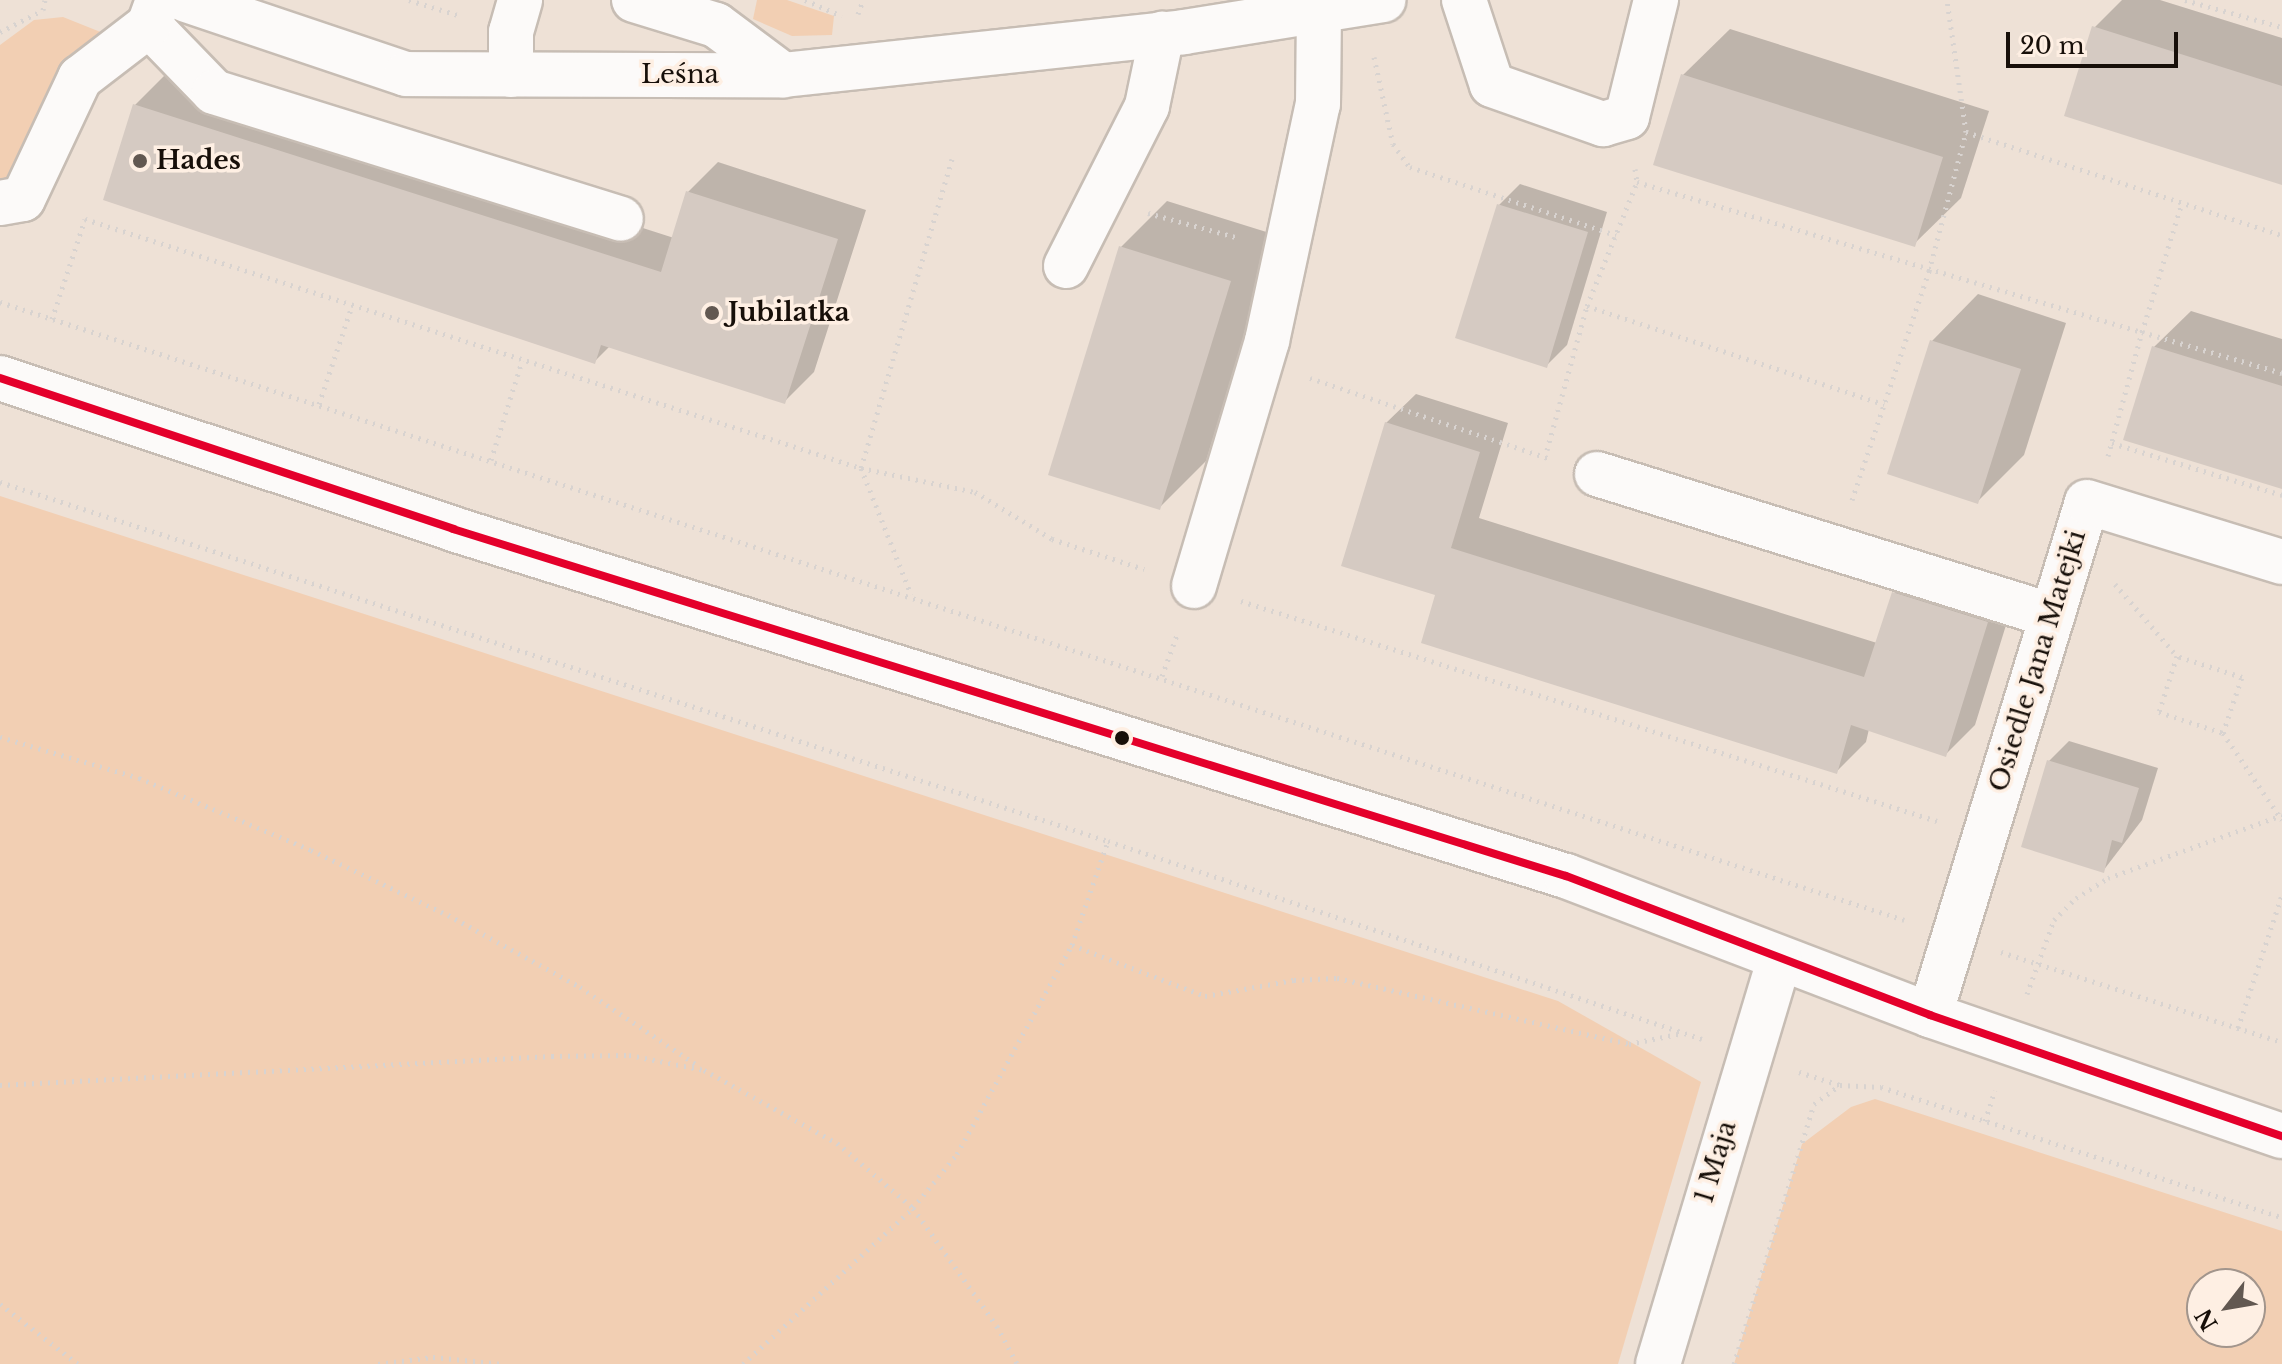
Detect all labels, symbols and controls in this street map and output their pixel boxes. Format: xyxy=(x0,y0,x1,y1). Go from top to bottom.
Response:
scale bar xyxy=(2010,16,2182,66)
text: 20 m xyxy=(2020,31,2085,60)
street label: Leśna xyxy=(641,59,719,91)
place label: Hades xyxy=(156,145,241,177)
marker: Hades xyxy=(131,152,149,170)
place label: Jubilatka xyxy=(728,297,850,329)
marker: Jubilatka xyxy=(703,304,721,322)
street label: Osiedle Jana Matejki xyxy=(1983,526,2093,796)
unlabelled marker xyxy=(1114,730,1130,746)
street label: 1 Maja xyxy=(1689,1117,1743,1207)
north arrow xyxy=(2186,1268,2266,1348)
text: N xyxy=(2190,1304,2224,1335)

